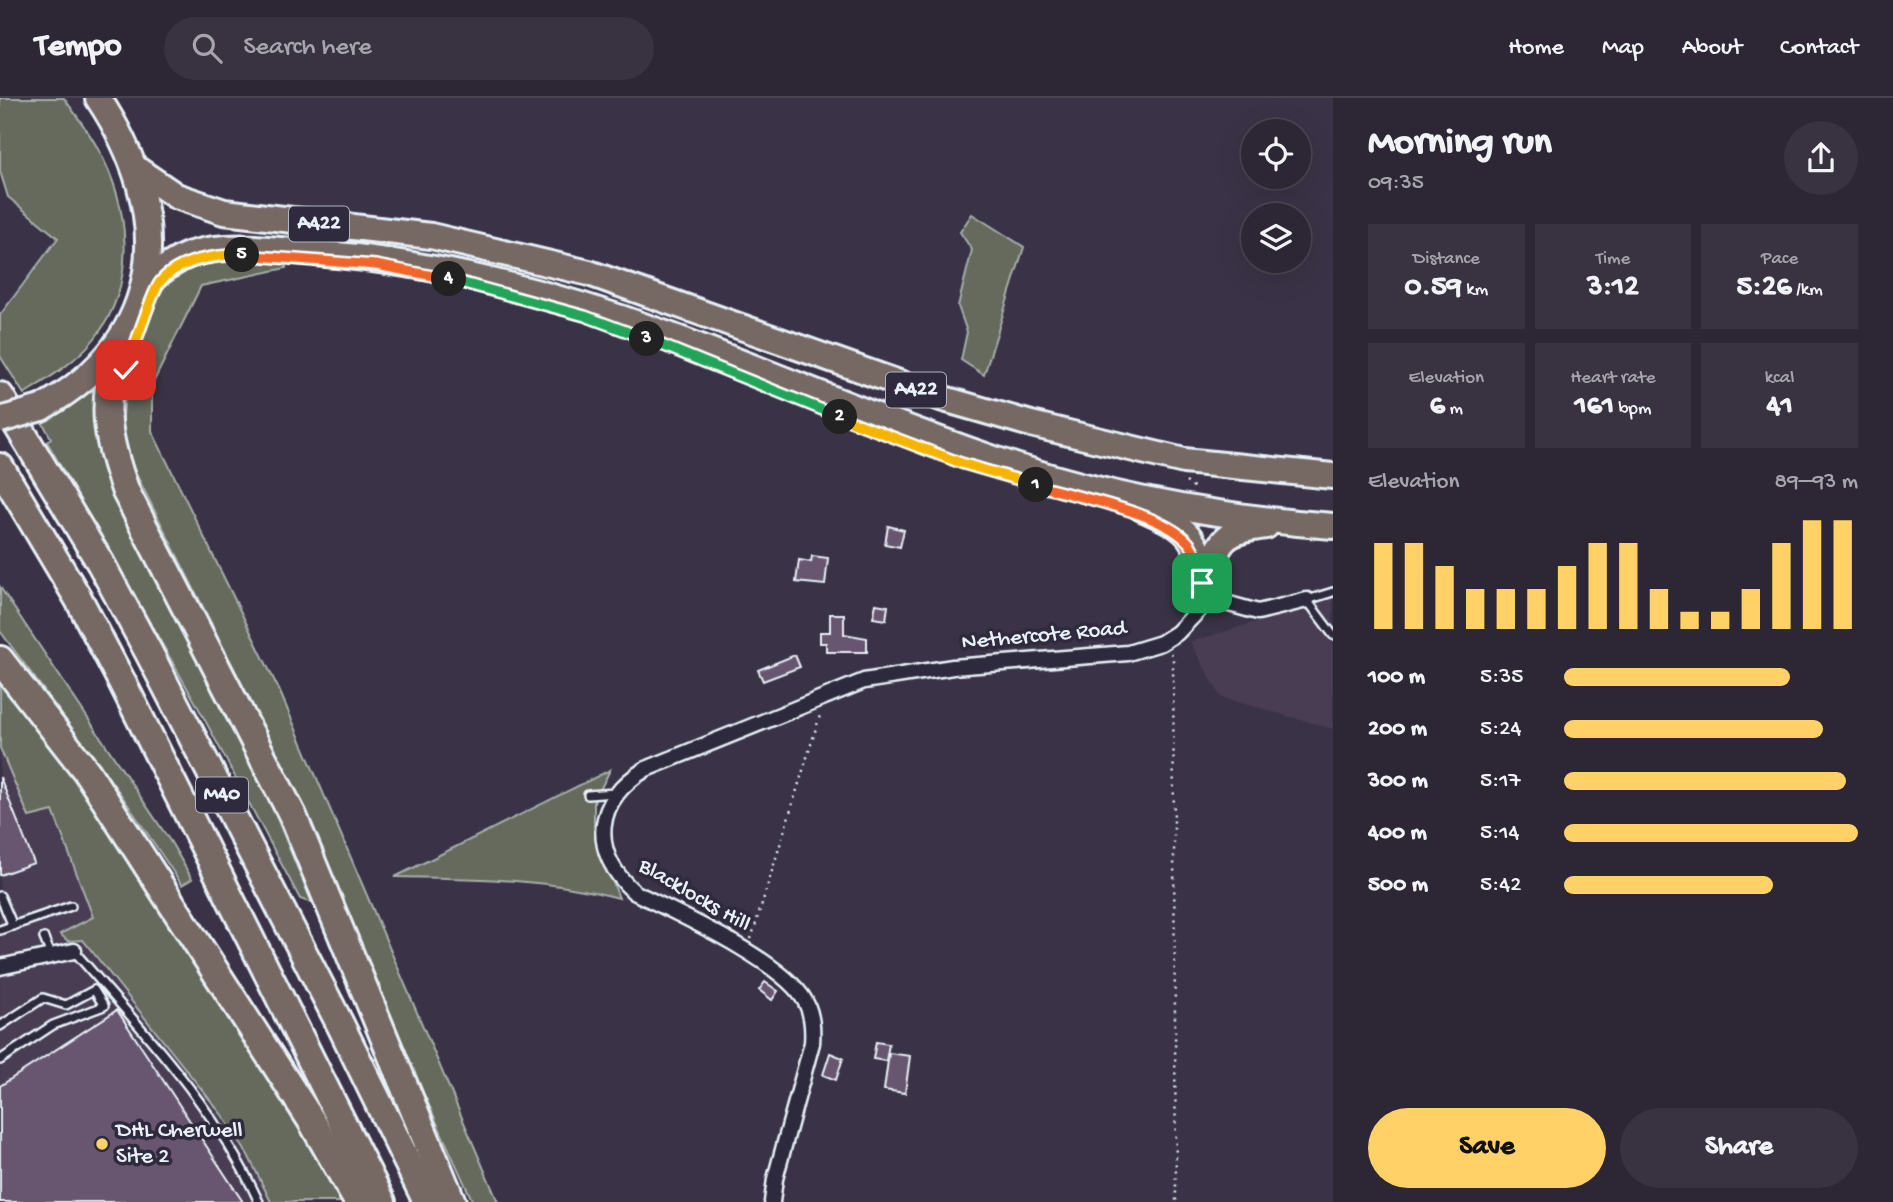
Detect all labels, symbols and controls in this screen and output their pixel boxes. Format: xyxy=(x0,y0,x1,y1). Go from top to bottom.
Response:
search box xyxy=(164,17,654,80)
text: Tempo xyxy=(35,29,122,67)
icon: search xyxy=(188,29,226,67)
text: Search here xyxy=(244,33,372,64)
text: Home xyxy=(1508,34,1564,63)
text: Map xyxy=(1602,34,1644,63)
text: About xyxy=(1682,34,1742,63)
text: Contact xyxy=(1780,34,1858,63)
map controls xyxy=(1241,119,1311,273)
button: locate xyxy=(1241,119,1311,189)
button: share xyxy=(1784,121,1858,195)
text: Morning run xyxy=(1368,122,1552,166)
text: 09:35 xyxy=(1368,170,1424,197)
button: layers xyxy=(1241,203,1311,273)
road number: A422 xyxy=(289,206,349,242)
pin: 5 xyxy=(224,238,260,272)
text: 5 xyxy=(237,243,247,266)
text: Distance xyxy=(1413,248,1480,271)
text: Time xyxy=(1596,248,1630,271)
text: Pace xyxy=(1761,248,1798,271)
pin: 4 xyxy=(432,262,466,296)
text: 4 xyxy=(444,267,453,290)
text: 0.59 xyxy=(1404,271,1462,306)
text: 3:12 xyxy=(1587,271,1639,306)
text: 5:26 xyxy=(1737,271,1792,306)
text: km xyxy=(1462,279,1488,302)
text: /km xyxy=(1792,279,1823,302)
pin: 3 xyxy=(630,322,664,356)
text: 3 xyxy=(642,327,651,350)
pin xyxy=(96,340,156,400)
icon: check xyxy=(107,351,145,389)
text: Elevation xyxy=(1409,367,1484,390)
text: Heart rate xyxy=(1570,367,1656,390)
text: kcal xyxy=(1765,367,1795,390)
road number: A422 xyxy=(886,372,946,408)
text: 6 xyxy=(1430,390,1445,425)
text: 161 xyxy=(1575,390,1614,425)
text: 41 xyxy=(1767,390,1793,425)
text: m xyxy=(1445,398,1463,421)
text: bpm xyxy=(1614,398,1651,421)
pin: 2 xyxy=(822,400,858,434)
text: 2 xyxy=(835,405,844,428)
pin: 1 xyxy=(1018,468,1054,502)
text: Elevation xyxy=(1368,469,1459,496)
text: 89–93 m xyxy=(1775,469,1858,496)
text: 1 xyxy=(1032,473,1039,496)
pin xyxy=(1172,553,1232,613)
icon: arrive xyxy=(1183,564,1221,602)
street label: Nethercote Road xyxy=(960,615,1129,657)
text: 100 m xyxy=(1368,664,1425,691)
text: 5:35 xyxy=(1480,664,1523,691)
text: 200 m xyxy=(1368,716,1427,743)
text: 5:24 xyxy=(1480,716,1521,743)
text: 300 m xyxy=(1368,768,1428,795)
text: 5:17 xyxy=(1480,768,1521,795)
road number: M40 xyxy=(196,778,248,812)
text: 400 m xyxy=(1368,820,1427,847)
text: 5:14 xyxy=(1480,820,1520,847)
street label: Blacklocks Hill xyxy=(632,853,755,939)
text: 500 m xyxy=(1368,872,1428,899)
text: 5:42 xyxy=(1480,872,1521,899)
button: Save xyxy=(1368,1108,1606,1188)
button: Share xyxy=(1620,1108,1858,1188)
place label: DHL Cherwell Site 2 xyxy=(114,1118,243,1171)
marker: DHL Cherwell Site 2 xyxy=(94,1136,110,1152)

